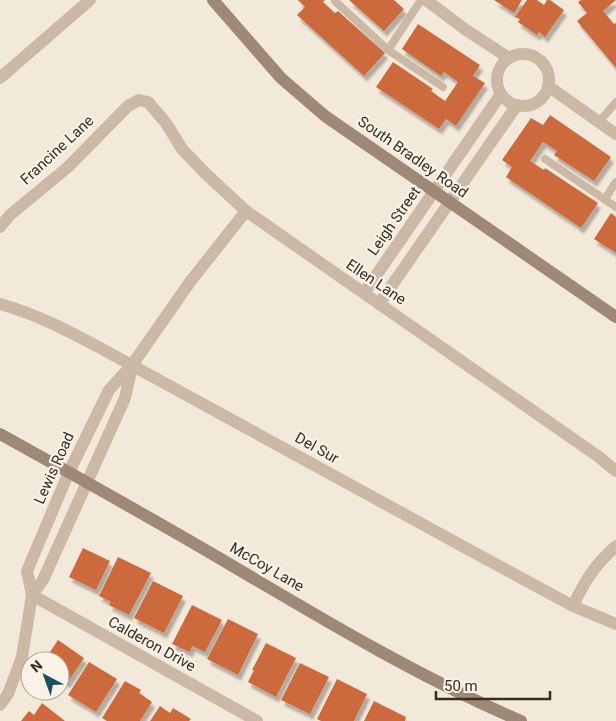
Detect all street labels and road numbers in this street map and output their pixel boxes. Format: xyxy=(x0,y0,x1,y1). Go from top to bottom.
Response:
street label: Francine Lane xyxy=(17,112,97,188)
street label: South Bradley Road xyxy=(355,112,471,202)
street label: Leigh Street xyxy=(364,183,424,259)
street label: Ellen Lane xyxy=(343,255,409,309)
street label: Lewis Road xyxy=(30,429,78,507)
street label: Del Sur xyxy=(292,429,342,467)
street label: McCoy Lane xyxy=(227,539,307,595)
street label: Calderon Drive xyxy=(105,613,199,675)

